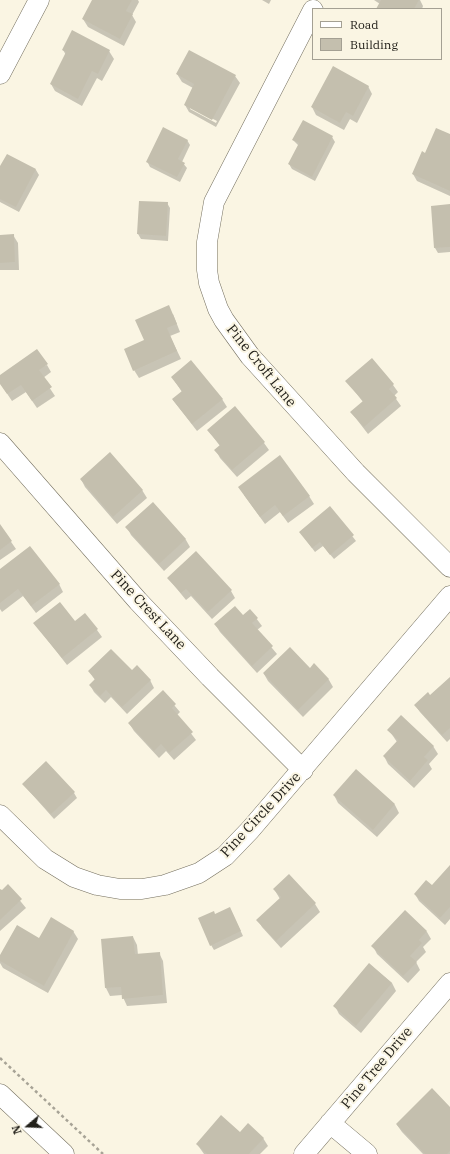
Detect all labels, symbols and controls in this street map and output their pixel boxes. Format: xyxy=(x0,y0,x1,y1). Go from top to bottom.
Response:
legend xyxy=(312,8,442,60)
text: Road xyxy=(350,17,379,32)
text: Building xyxy=(350,37,398,52)
street label: Pine Croft Lane xyxy=(223,321,299,411)
street label: Pine Crest Lane xyxy=(107,567,189,653)
street label: Pine Circle Drive xyxy=(217,769,305,861)
street label: Pine Tree Drive xyxy=(338,1024,416,1112)
north arrow xyxy=(8,1106,48,1146)
text: N xyxy=(9,1124,25,1136)

